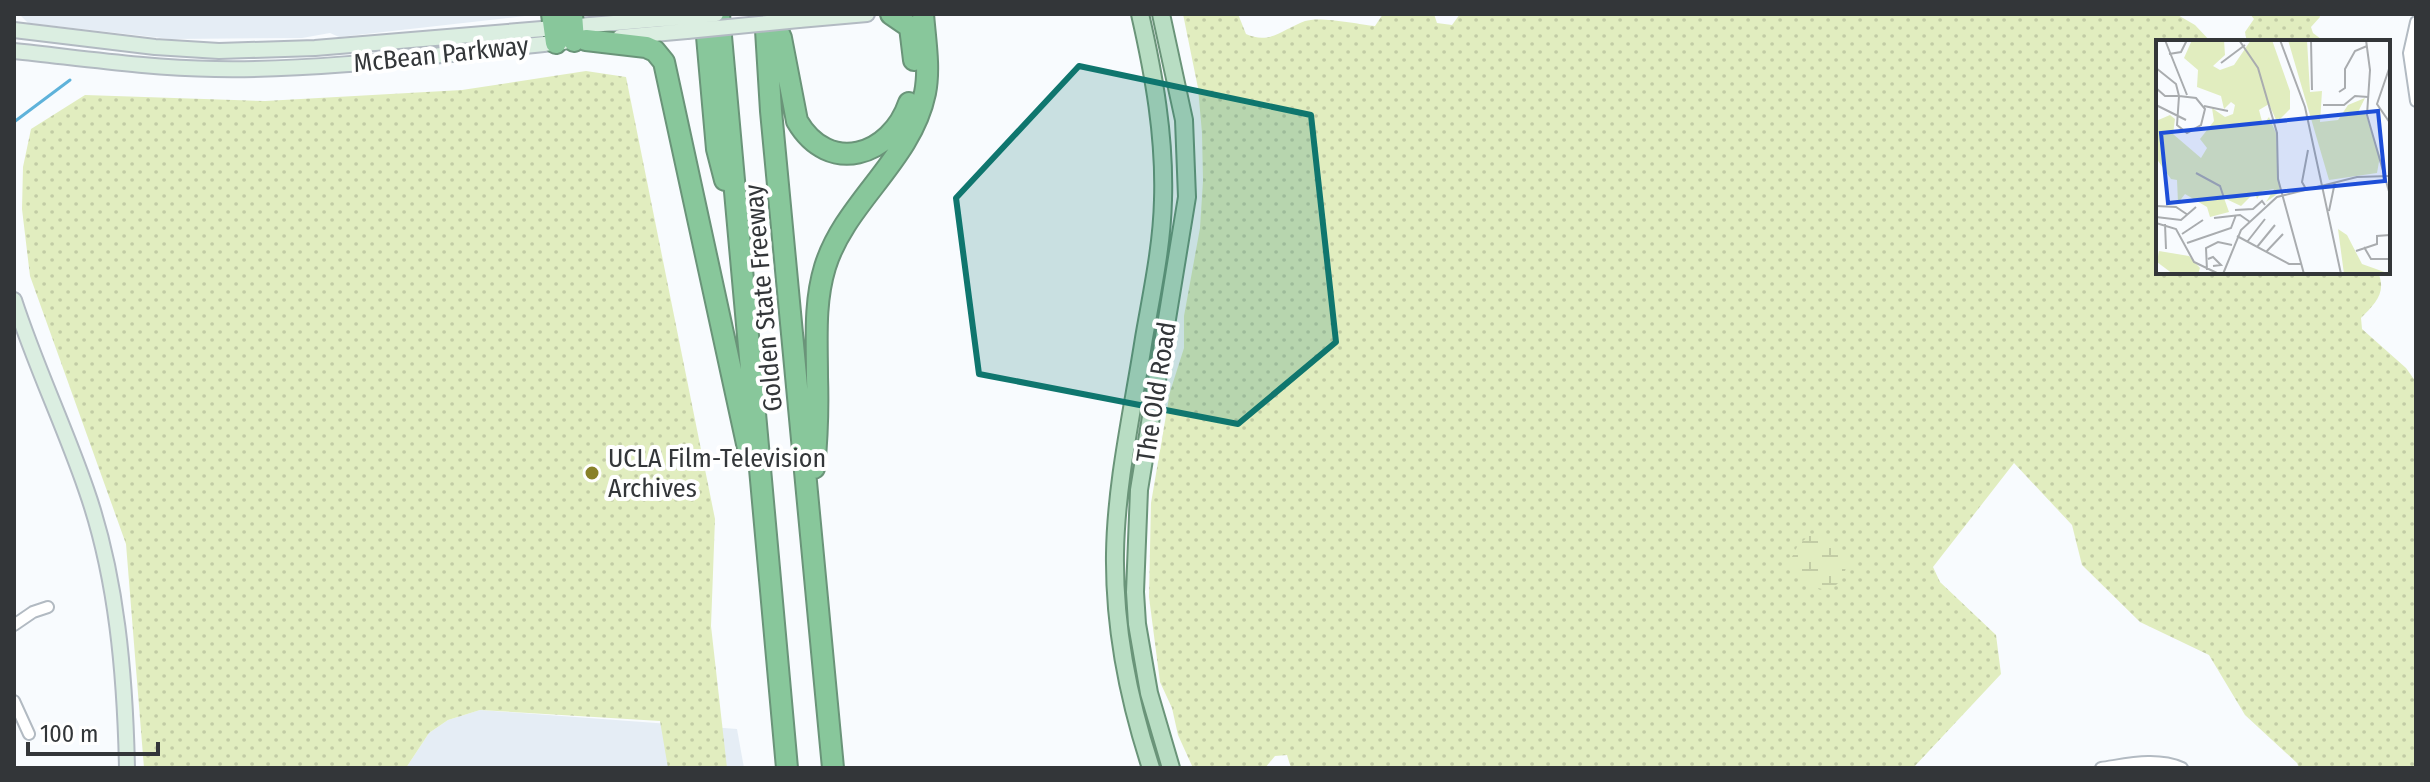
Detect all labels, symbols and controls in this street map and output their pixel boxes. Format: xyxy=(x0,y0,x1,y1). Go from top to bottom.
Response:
street label: McBean Parkway xyxy=(352,30,530,79)
inset map xyxy=(2156,40,2390,274)
street label: Golden State Freeway xyxy=(738,183,789,413)
street label: The Old Road xyxy=(1130,320,1183,464)
place label: UCLA Film-Television Archives xyxy=(608,443,826,504)
marker: UCLA Film-Television Archives xyxy=(583,464,601,482)
scale bar xyxy=(28,706,158,756)
text: 100 m xyxy=(40,720,98,748)

